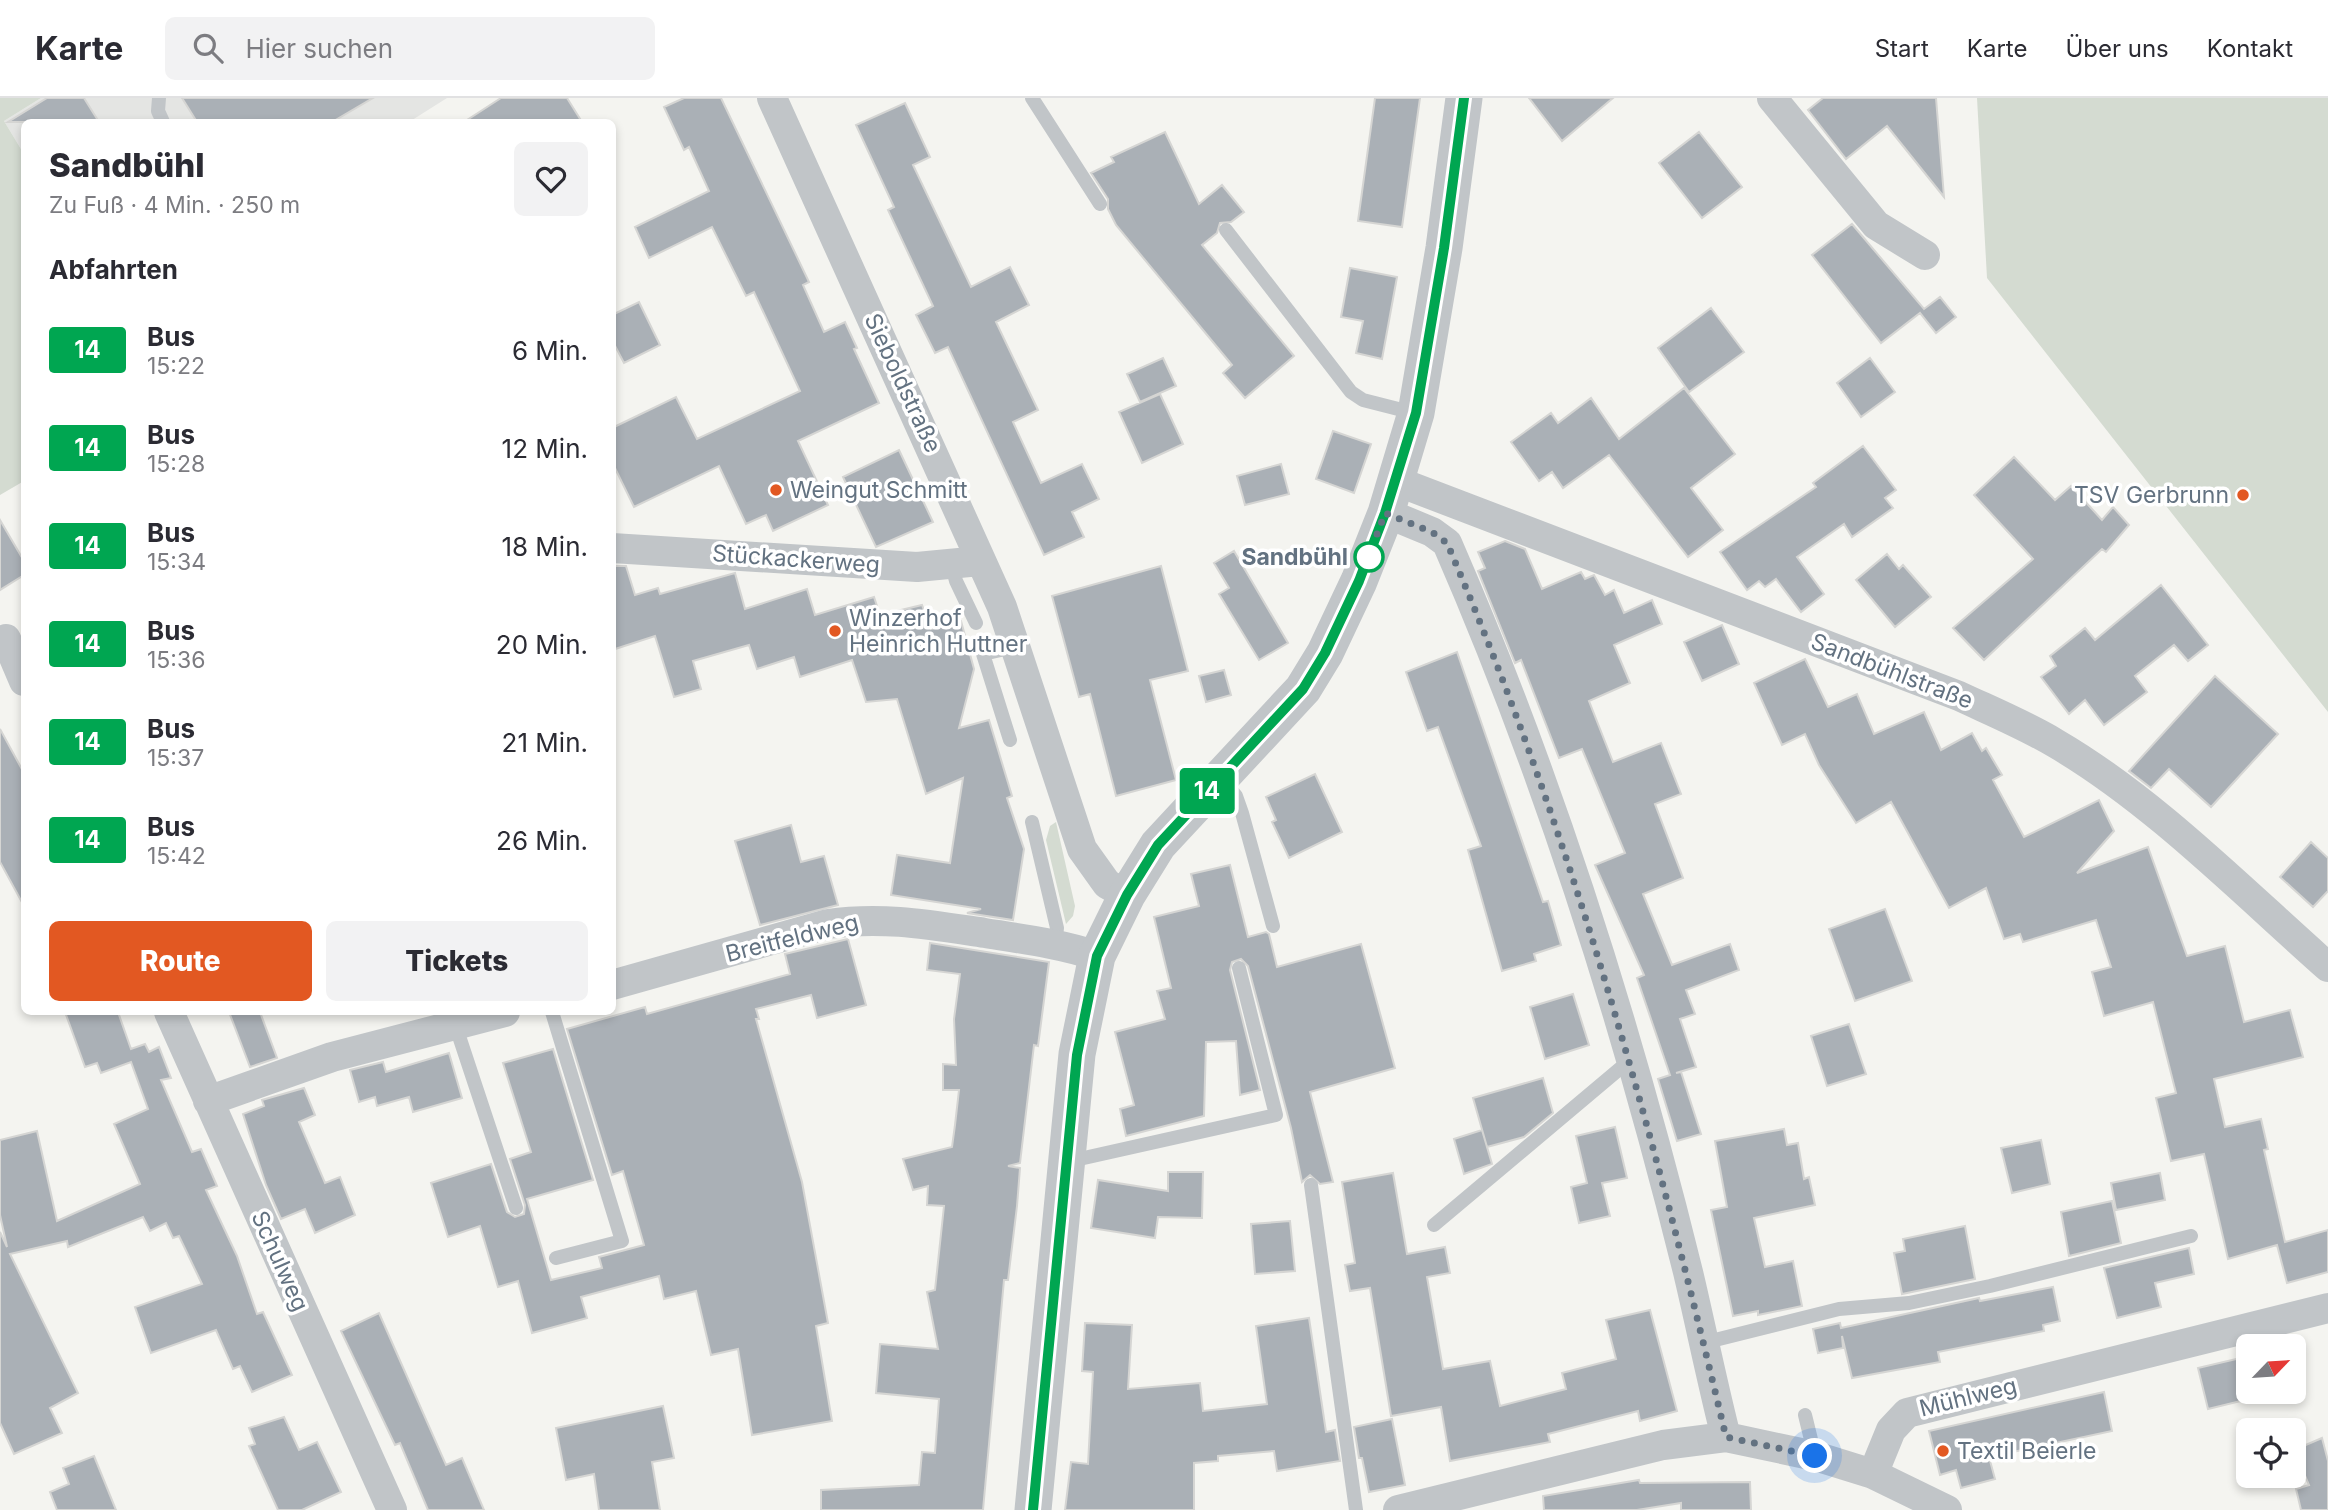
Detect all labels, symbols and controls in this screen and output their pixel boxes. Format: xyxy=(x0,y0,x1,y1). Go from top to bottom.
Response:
search box xyxy=(165,17,655,80)
text: Karte xyxy=(35,28,123,68)
icon: search xyxy=(189,29,227,67)
text: Hier suchen xyxy=(245,33,393,64)
text: Start xyxy=(1875,34,1929,63)
text: Karte xyxy=(1967,34,2027,63)
text: Über uns xyxy=(2065,34,2169,63)
text: Kontakt xyxy=(2207,34,2293,63)
button: heart xyxy=(514,142,588,216)
text: Sandbühl xyxy=(49,145,205,185)
text: Zu Fuß · 4 Min. · 250 m xyxy=(49,191,300,219)
text: Abfahrten xyxy=(49,254,178,285)
street label: Sieboldstraße xyxy=(859,309,947,457)
text: Bus xyxy=(147,321,195,352)
text: 14 xyxy=(74,335,101,364)
text: 6 Min. xyxy=(512,335,588,366)
text: 15:22 xyxy=(147,352,205,380)
text: Bus xyxy=(147,419,195,450)
text: 14 xyxy=(74,433,101,462)
text: 12 Min. xyxy=(502,433,588,464)
text: 15:28 xyxy=(147,450,205,478)
place label: Weingut Schmitt xyxy=(790,476,968,504)
place label: TSV Gerbrunn xyxy=(2074,481,2229,509)
marker: Weingut Schmitt xyxy=(768,482,784,498)
marker: TSV Gerbrunn xyxy=(2235,487,2251,503)
text: Bus xyxy=(147,517,195,548)
text: 14 xyxy=(74,531,101,560)
text: 18 Min. xyxy=(501,531,588,562)
street label: Stückackerweg xyxy=(711,539,881,579)
marker: Sandbühl xyxy=(1354,542,1384,572)
place label: Sandbühl xyxy=(1241,543,1348,571)
text: 15:34 xyxy=(147,548,206,576)
place label: Winzerhof Heinrich Huttner xyxy=(849,604,1028,658)
text: Bus xyxy=(147,615,195,646)
marker: Winzerhof Heinrich Huttner xyxy=(827,623,843,639)
street label: Sandbühlstraße xyxy=(1807,627,1977,715)
text: 14 xyxy=(74,629,101,658)
text: 20 Min. xyxy=(496,629,588,660)
text: 15:36 xyxy=(147,646,205,674)
text: Bus xyxy=(147,713,195,744)
text: 14 xyxy=(74,727,101,756)
text: 21 Min. xyxy=(502,727,588,758)
text: 15:37 xyxy=(147,744,204,772)
line badge: 14 xyxy=(1176,768,1238,814)
text: 14 xyxy=(1194,776,1220,805)
text: Bus xyxy=(147,811,195,842)
text: 14 xyxy=(74,825,101,854)
text: 26 Min. xyxy=(496,825,588,856)
text: 15:42 xyxy=(147,842,206,870)
street label: Breitfeldweg xyxy=(723,908,861,968)
button: Route xyxy=(49,921,312,1001)
button: Tickets xyxy=(326,921,588,1001)
street label: Schulweg xyxy=(246,1207,314,1315)
north arrow xyxy=(2236,1334,2306,1404)
map controls xyxy=(2236,1334,2306,1488)
street label: Mühlweg xyxy=(1916,1371,2020,1423)
button: locate xyxy=(2236,1418,2306,1488)
place label: Textil Beierle xyxy=(1957,1437,2097,1465)
your location xyxy=(1797,1438,1832,1473)
marker: Textil Beierle xyxy=(1935,1443,1951,1459)

